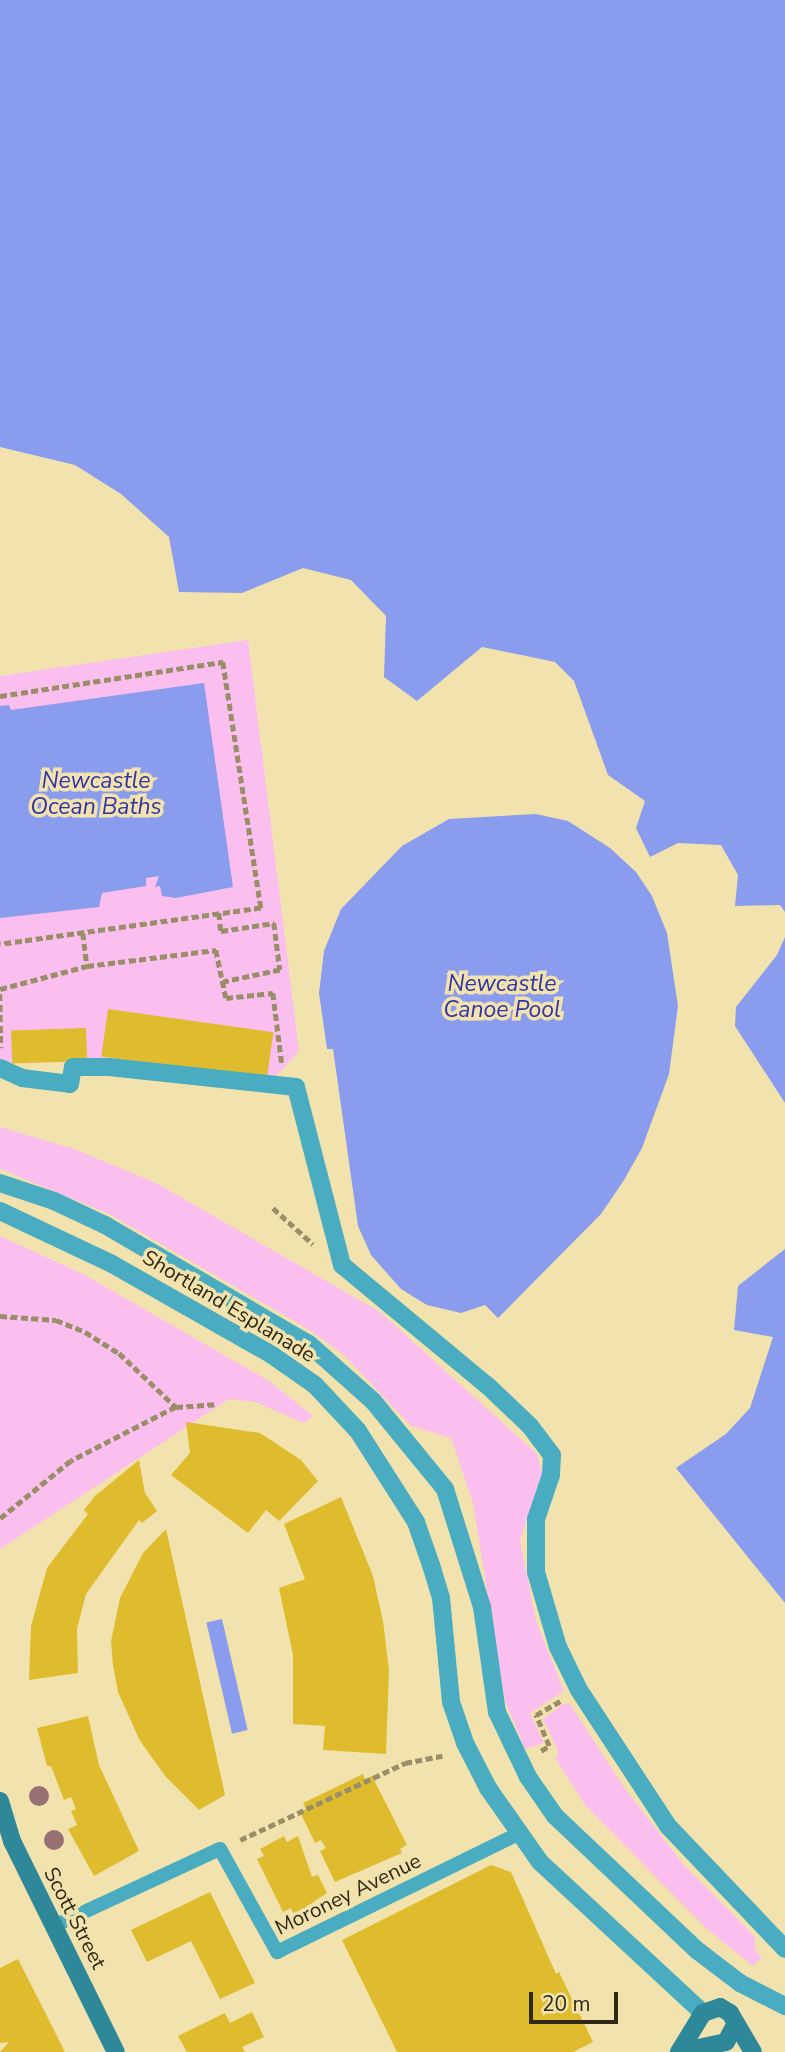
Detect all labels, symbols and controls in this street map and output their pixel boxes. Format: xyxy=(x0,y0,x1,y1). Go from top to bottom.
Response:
water label: Newcastle Ocean Baths xyxy=(30,767,162,821)
water label: Newcastle Canoe Pool xyxy=(443,970,561,1024)
street label: Shortland Esplanade xyxy=(138,1244,320,1368)
street label: Moroney Avenue xyxy=(271,1848,425,1940)
street label: Scott Street xyxy=(39,1863,111,1973)
scale bar xyxy=(533,1979,622,2023)
text: 20 m xyxy=(542,1990,591,2018)

